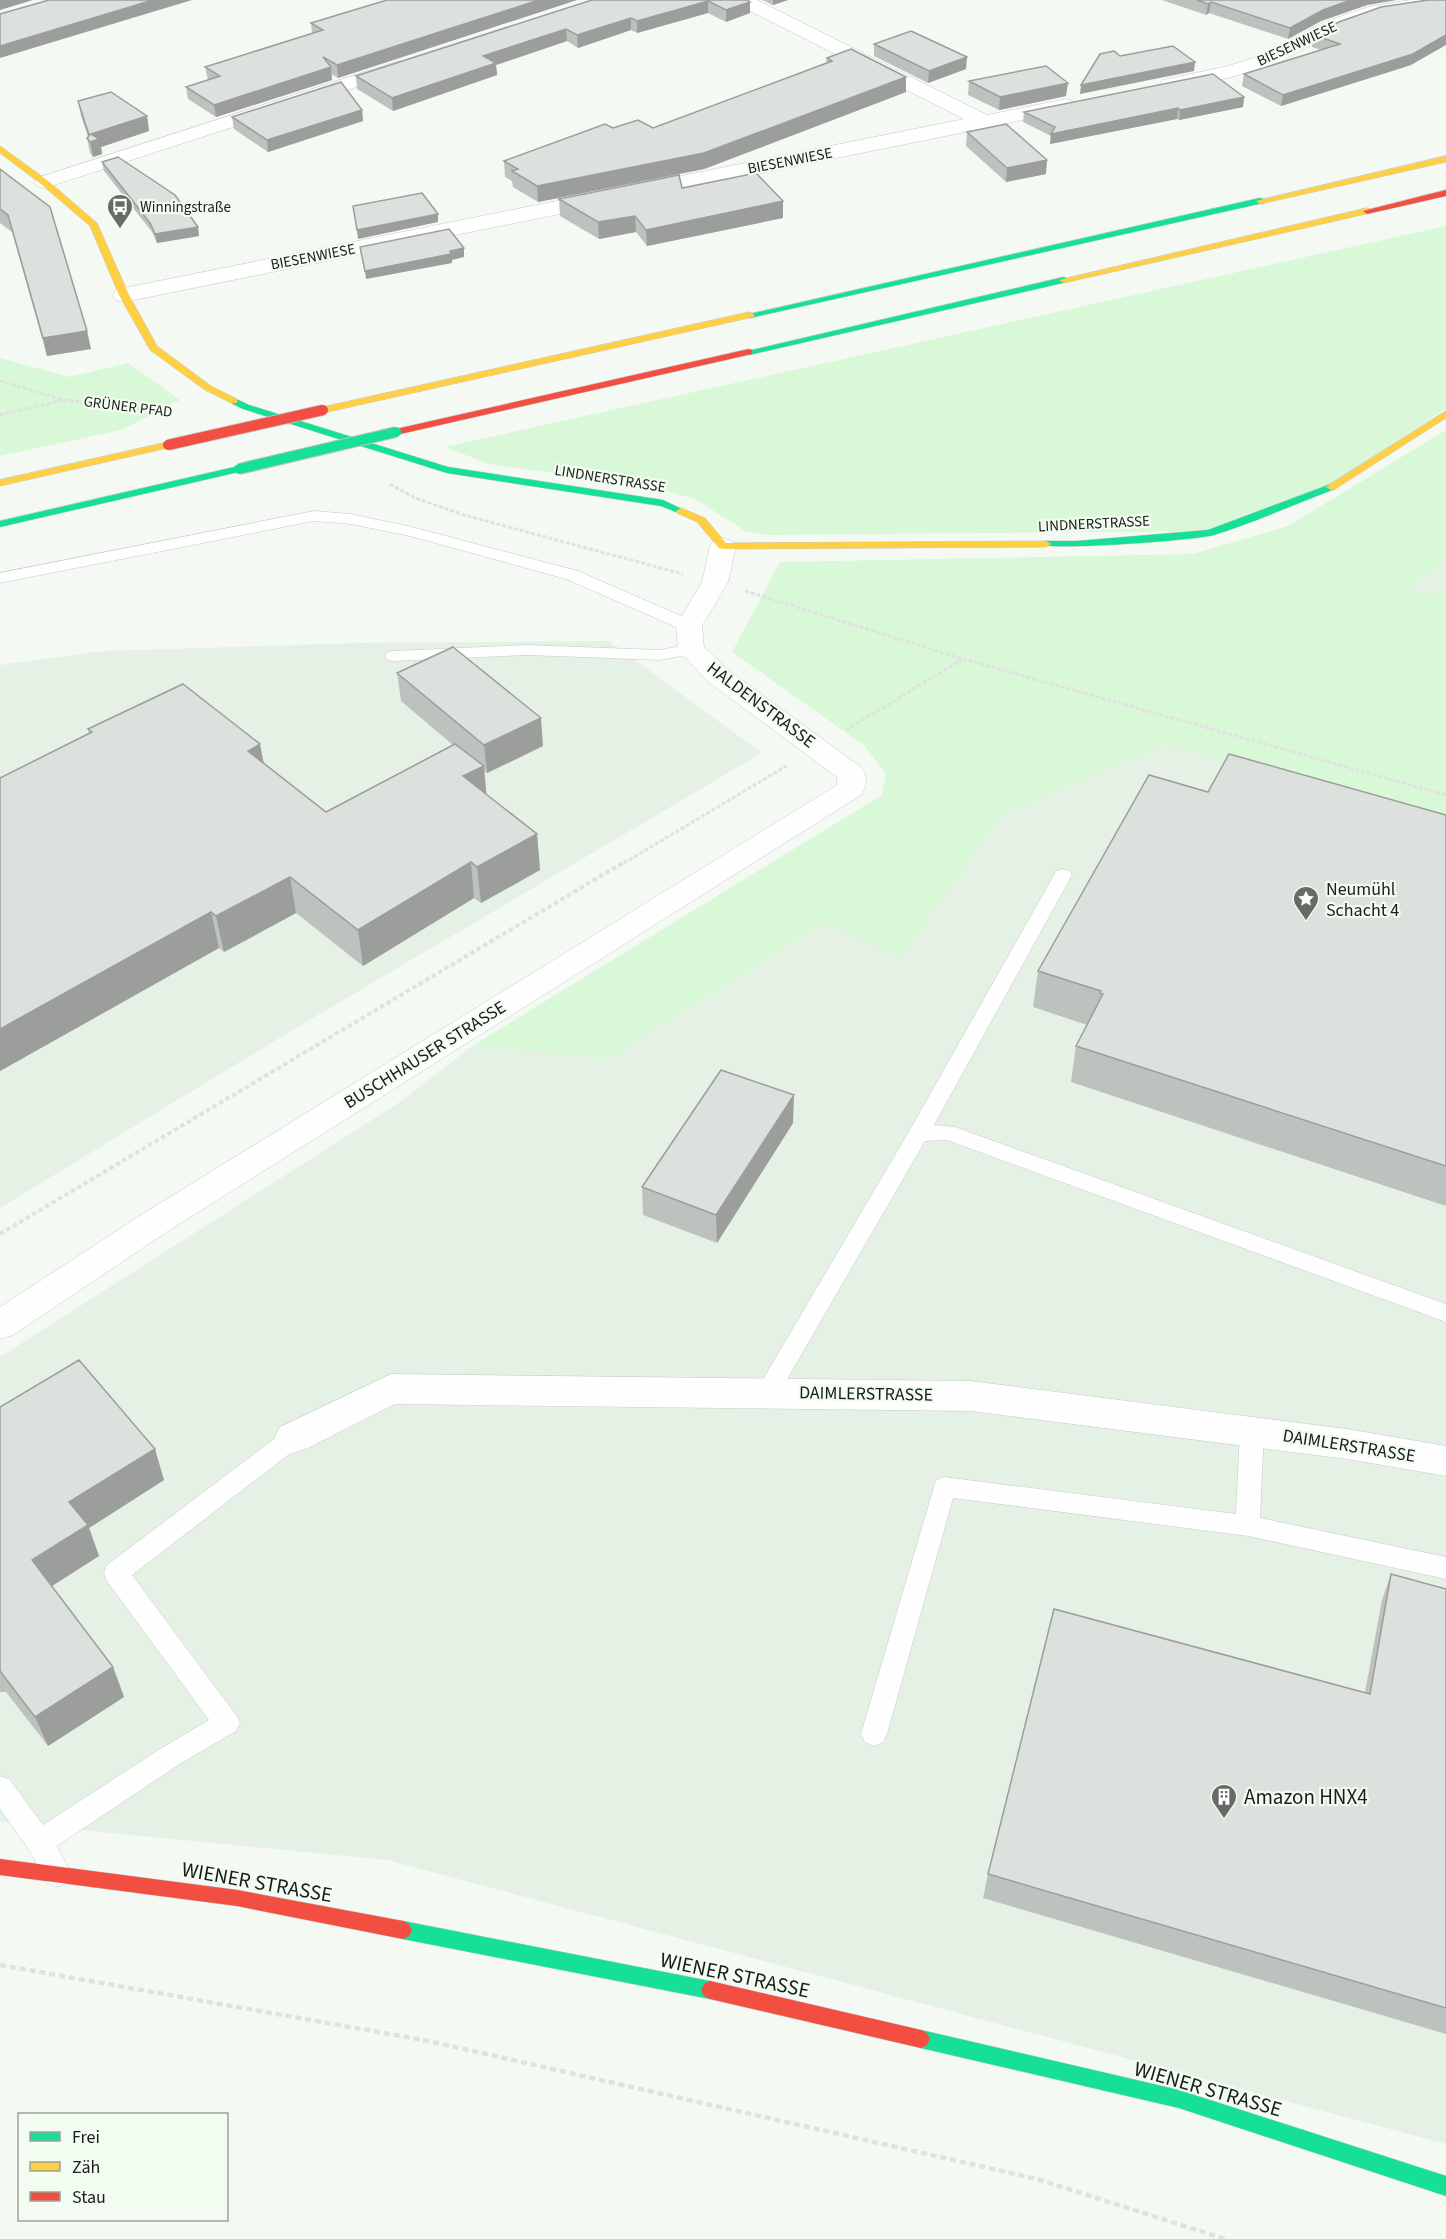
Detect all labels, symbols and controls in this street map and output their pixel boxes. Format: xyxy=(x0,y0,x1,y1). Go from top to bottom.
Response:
street label: BIESENWIESE xyxy=(1254,16,1340,72)
street label: BIESENWIESE xyxy=(746,142,834,179)
bus stop icon: Winningstraße xyxy=(105,192,135,230)
place label: Winningstraße xyxy=(140,197,231,218)
street label: BIESENWIESE xyxy=(269,238,357,275)
street label: GRÜNER PFAD xyxy=(82,391,174,423)
street label: LINDNERSTRASSE xyxy=(553,460,667,498)
street label: LINDNERSTRASSE xyxy=(1037,511,1151,537)
street label: HALDENSTRASSE xyxy=(702,656,820,754)
place label: Neumühl Schacht 4 xyxy=(1326,877,1399,923)
place icon: Neumühl Schacht 4 xyxy=(1291,884,1321,922)
street label: BUSCHHAUSER STRASSE xyxy=(339,995,511,1115)
street label: DAIMLERSTRASSE xyxy=(799,1380,933,1408)
street label: DAIMLERSTRASSE xyxy=(1281,1423,1417,1469)
building icon: Amazon HNX4 xyxy=(1209,1782,1239,1820)
place label: Amazon HNX4 xyxy=(1244,1782,1368,1812)
street label: WIENER STRASSE xyxy=(179,1854,335,1910)
street label: WIENER STRASSE xyxy=(657,1944,813,2006)
street label: WIENER STRASSE xyxy=(1131,2054,1285,2124)
legend xyxy=(18,2113,228,2221)
text: Frei xyxy=(72,2125,100,2150)
text: Zäh xyxy=(72,2155,100,2180)
text: Stau xyxy=(72,2185,106,2210)

